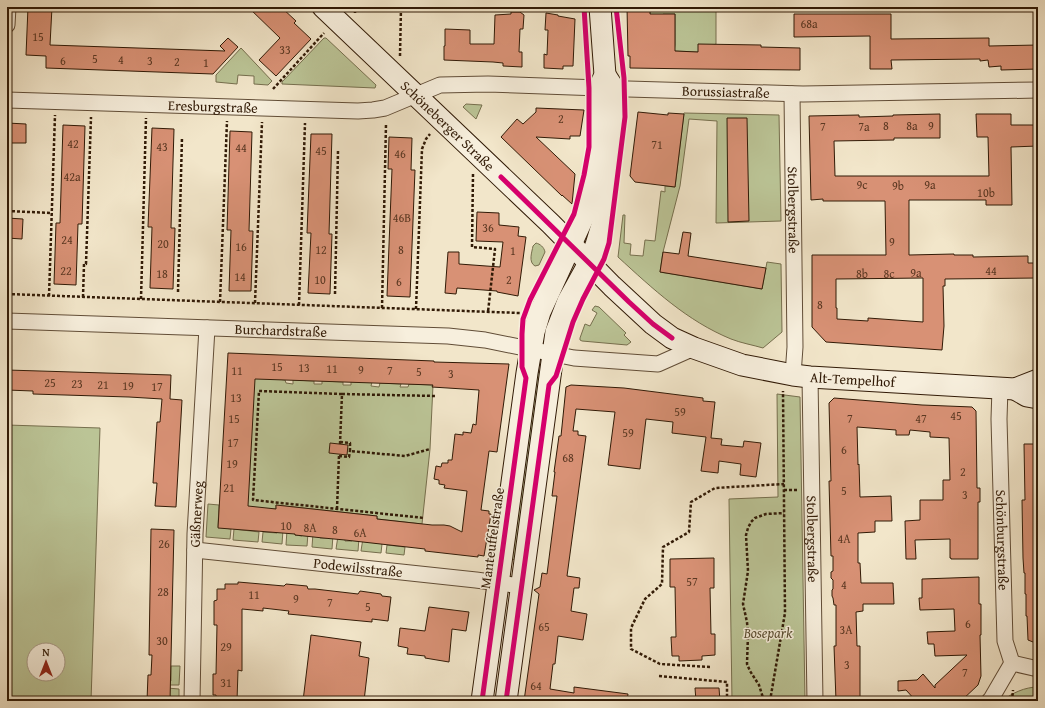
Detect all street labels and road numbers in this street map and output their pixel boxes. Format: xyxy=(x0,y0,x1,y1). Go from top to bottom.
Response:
street label: Schöneberger Straße xyxy=(396,76,499,176)
street label: Borussiastraße xyxy=(682,81,770,103)
street label: Eresburgstraße xyxy=(168,95,259,118)
street label: Stolbergstraße xyxy=(783,166,804,254)
street label: Burchardstraße xyxy=(234,319,328,342)
street label: Alt-Tempelhof xyxy=(809,367,897,392)
street label: Gäßnerweg xyxy=(185,480,208,547)
street label: Manteuffelstraße xyxy=(475,486,509,590)
street label: Schönburgstraße xyxy=(991,489,1014,591)
street label: Stolbergstraße xyxy=(802,495,823,583)
street label: Podewilsstraße xyxy=(312,553,404,582)

